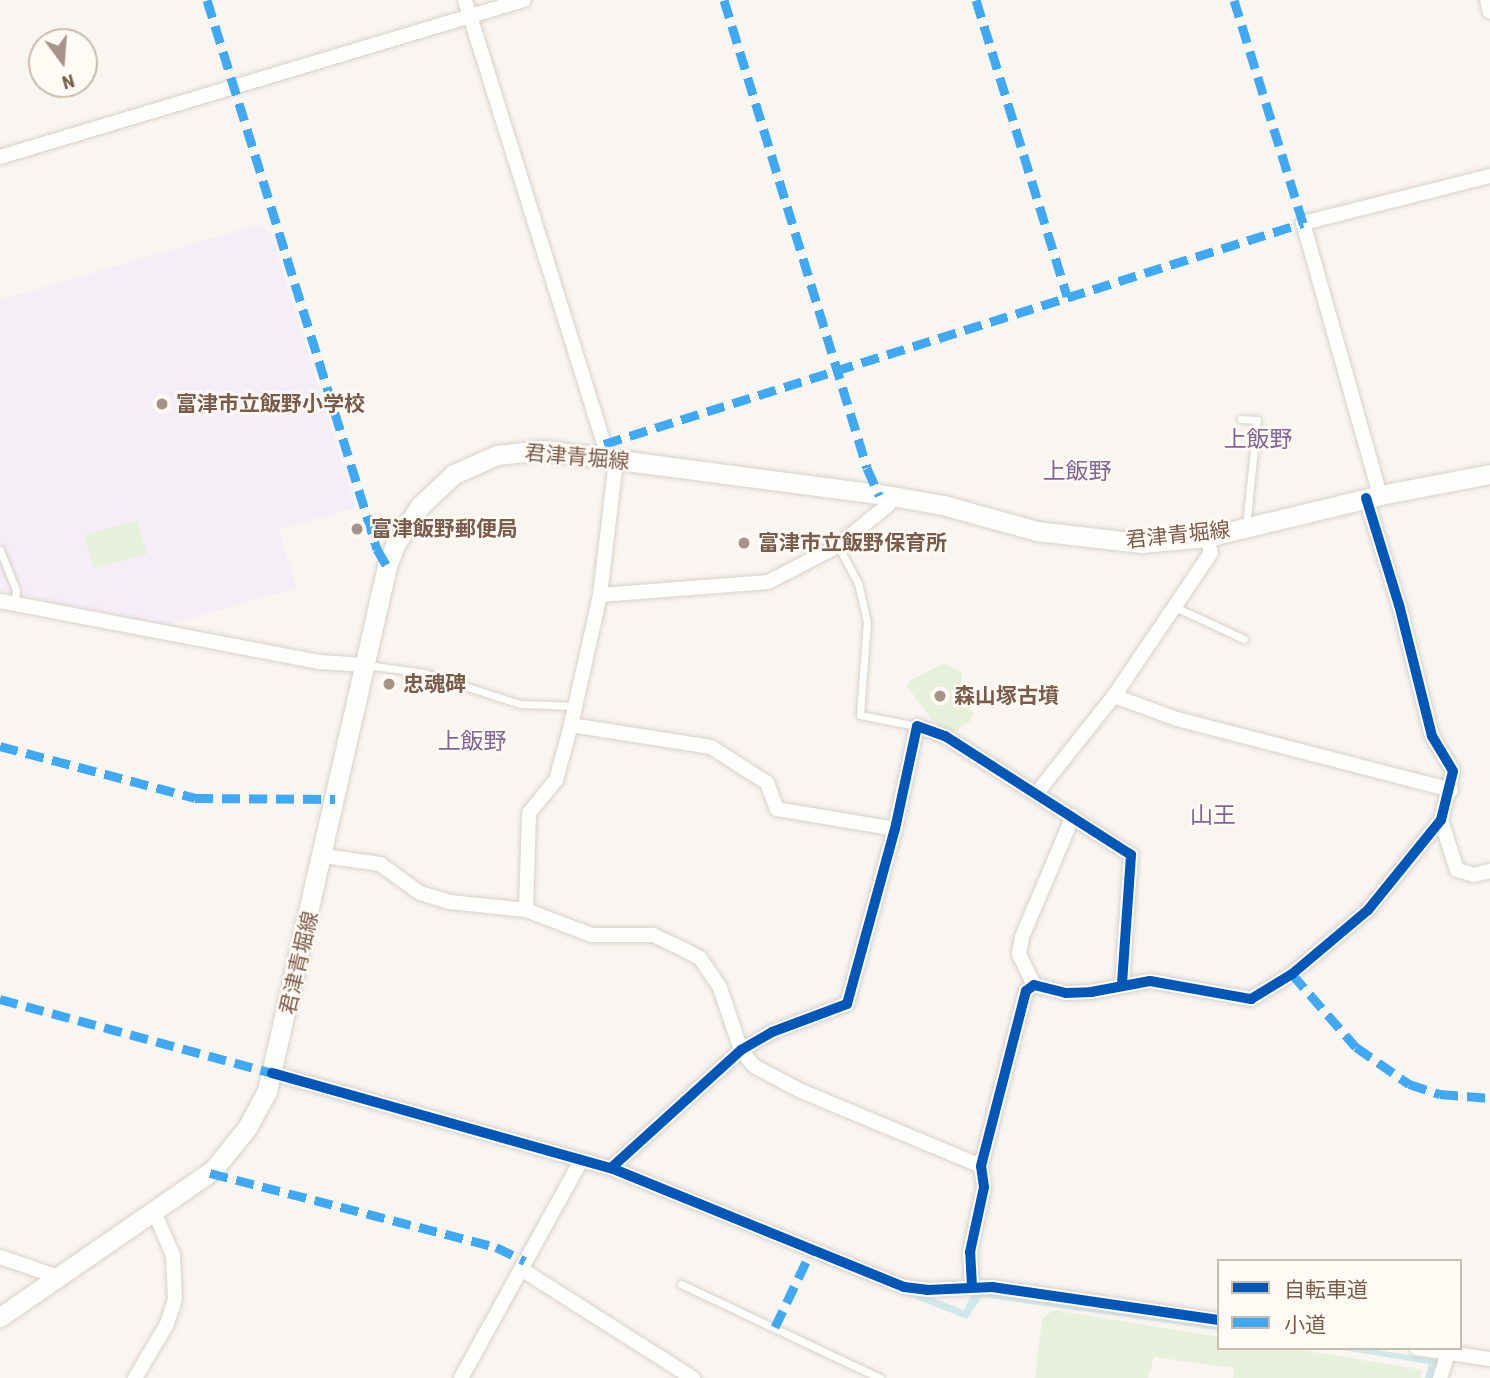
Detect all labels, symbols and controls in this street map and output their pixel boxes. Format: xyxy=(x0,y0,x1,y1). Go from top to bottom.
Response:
north arrow xyxy=(28,28,98,98)
text: N xyxy=(60,69,77,94)
place label: 富津市立飯野小学校 xyxy=(176,391,365,417)
marker: 富津市立飯野小学校 xyxy=(154,396,170,412)
district label: 上飯野 xyxy=(1224,426,1292,454)
street label: 君津青堀線 xyxy=(524,440,630,474)
district label: 上飯野 xyxy=(1043,458,1111,486)
place label: 富津飯野郵便局 xyxy=(371,516,518,542)
street label: 君津青堀線 xyxy=(1124,517,1232,553)
marker: 富津飯野郵便局 xyxy=(349,521,365,537)
place label: 富津市立飯野保育所 xyxy=(758,530,947,556)
marker: 富津市立飯野保育所 xyxy=(736,535,752,551)
place label: 忠魂碑 xyxy=(403,671,466,697)
marker: 忠魂碑 xyxy=(381,676,397,692)
place label: 森山塚古墳 xyxy=(954,683,1059,709)
marker: 森山塚古墳 xyxy=(932,688,948,704)
district label: 上飯野 xyxy=(438,728,506,756)
district label: 山王 xyxy=(1190,802,1236,830)
street label: 君津青堀線 xyxy=(275,909,323,1017)
legend xyxy=(1217,1259,1462,1350)
text: 自転車道 xyxy=(1284,1278,1368,1302)
text: 小道 xyxy=(1284,1313,1326,1337)

